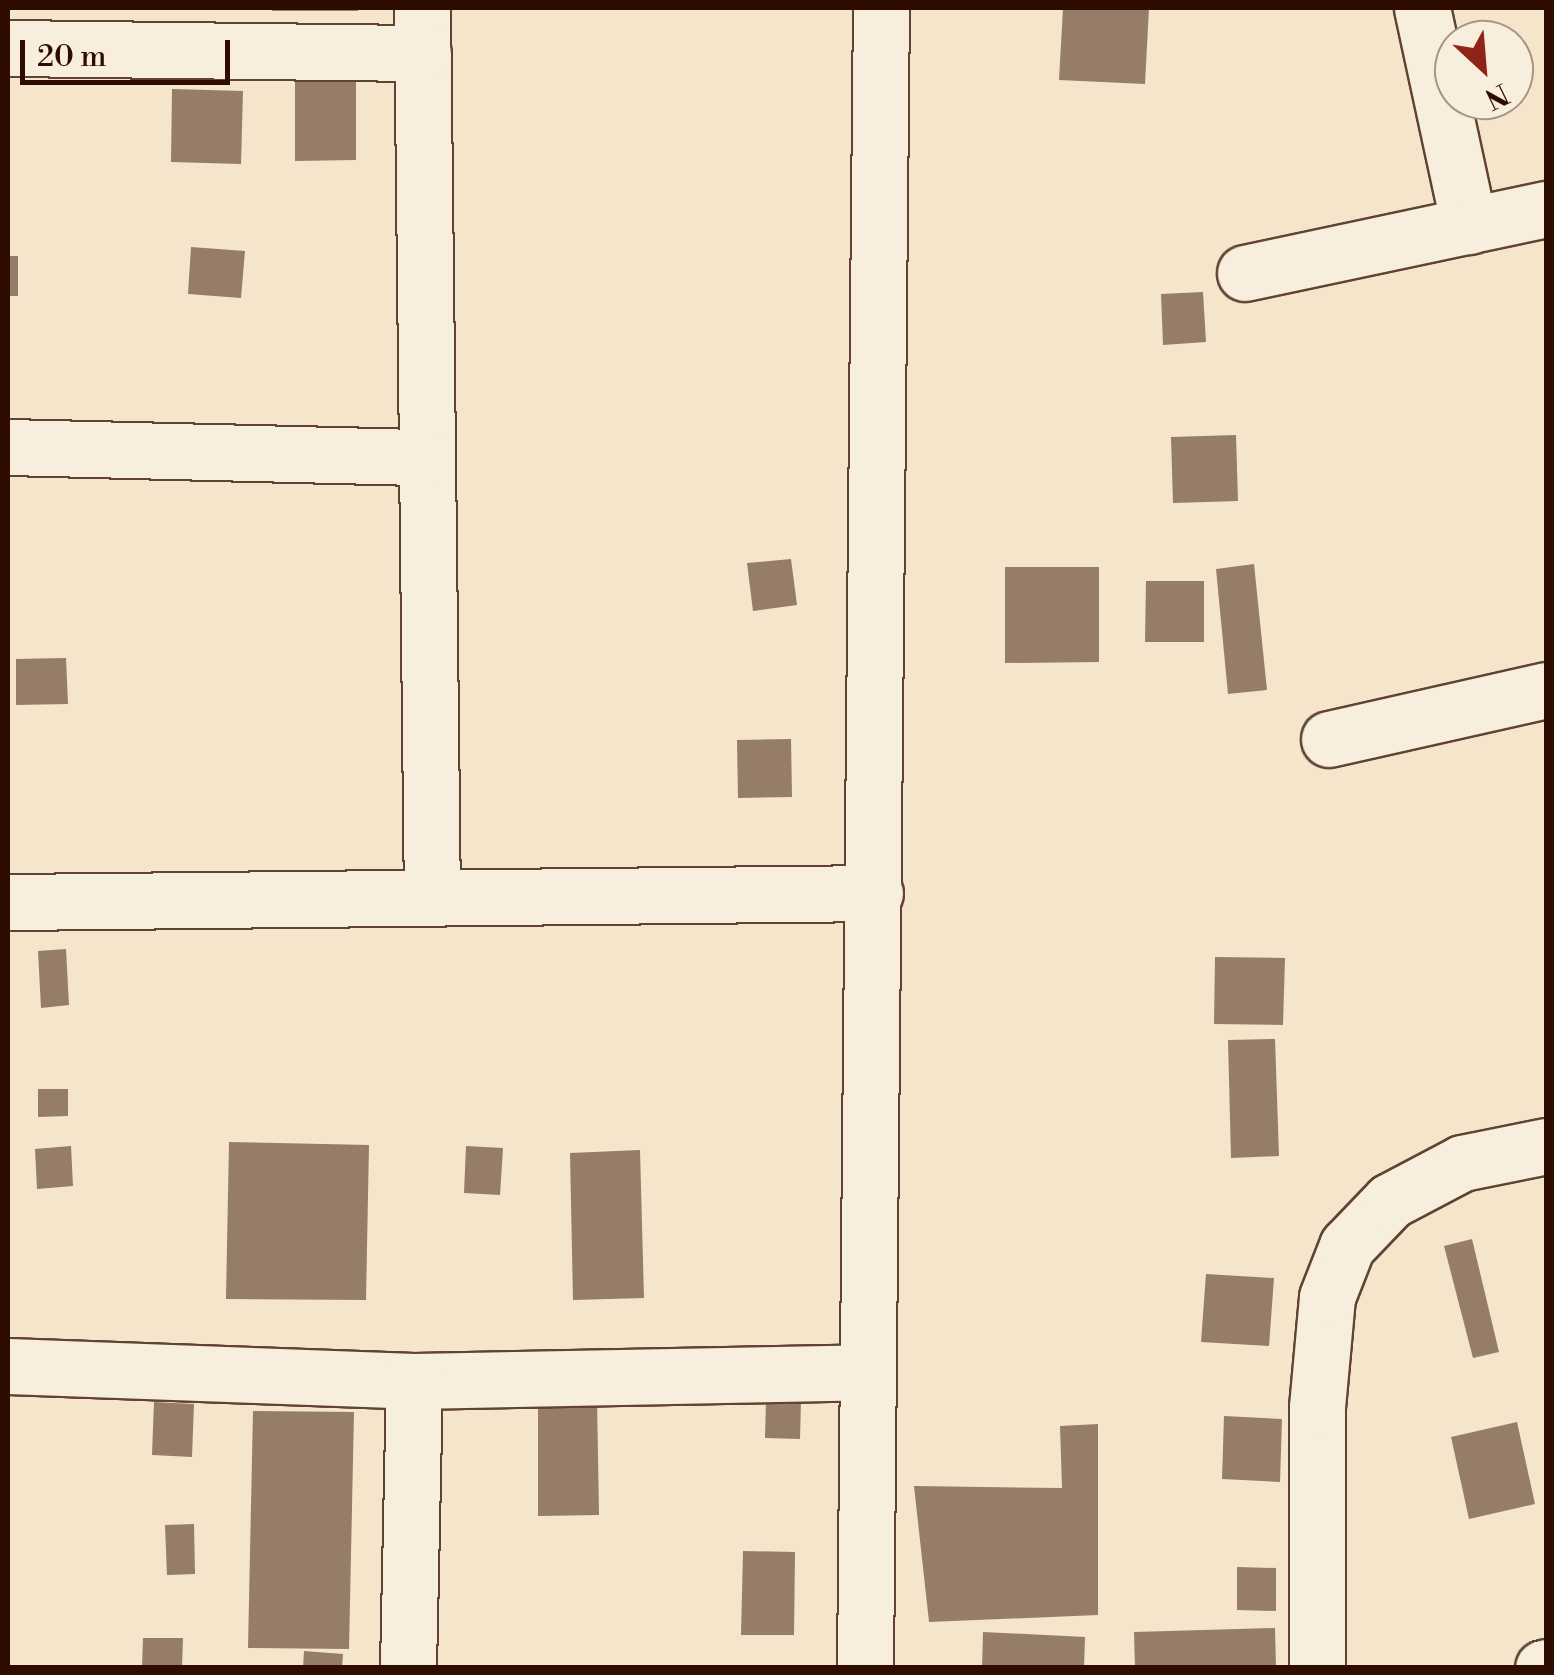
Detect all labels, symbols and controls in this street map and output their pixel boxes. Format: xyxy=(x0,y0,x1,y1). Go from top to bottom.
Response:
scale bar xyxy=(25,20,235,82)
north arrow xyxy=(1434,20,1534,120)
text: 20 m xyxy=(37,38,106,76)
text: N xyxy=(1479,75,1514,116)

